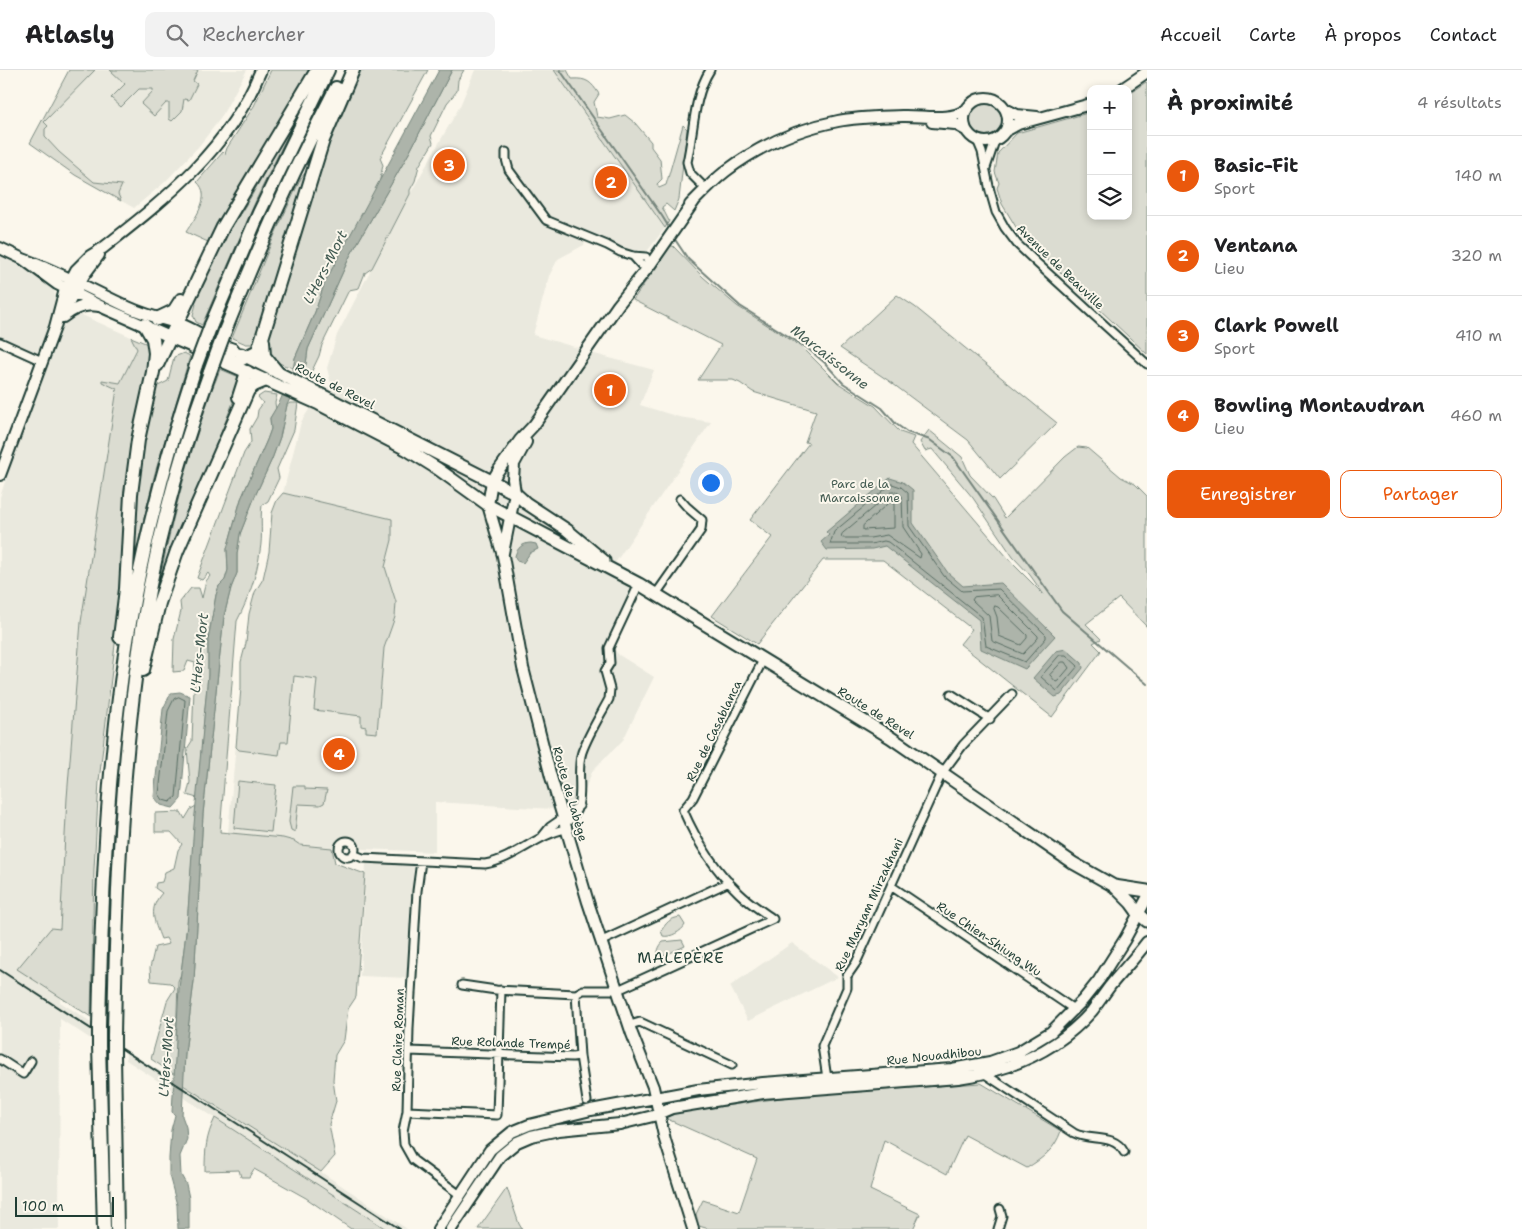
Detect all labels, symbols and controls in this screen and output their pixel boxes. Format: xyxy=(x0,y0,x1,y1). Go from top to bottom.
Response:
search box xyxy=(145,12,495,57)
text: Atlasly xyxy=(25,19,115,51)
icon: search xyxy=(163,21,191,49)
text: Rechercher xyxy=(203,22,305,47)
text: Accueil xyxy=(1160,23,1221,47)
text: Carte xyxy=(1249,23,1296,47)
text: À propos xyxy=(1324,23,1402,47)
text: Contact xyxy=(1430,23,1497,47)
map controls xyxy=(1087,85,1132,220)
button: + xyxy=(1087,85,1132,130)
text: À proximité xyxy=(1167,89,1293,117)
text: 4 résultats xyxy=(1417,92,1502,113)
button: − xyxy=(1087,130,1132,175)
pin: 3 xyxy=(433,146,465,184)
text: Basic-Fit xyxy=(1214,153,1298,178)
pin: 2 xyxy=(595,163,627,201)
text: 1 xyxy=(1179,165,1187,186)
text: 140 m xyxy=(1455,165,1502,186)
button: layers xyxy=(1087,175,1132,220)
text: Sport xyxy=(1214,178,1255,199)
street label: Avenue de Beauville xyxy=(1013,221,1108,313)
water label: L'Hers-Mort xyxy=(299,226,352,307)
text: Ventana xyxy=(1214,233,1297,258)
text: 2 xyxy=(1177,245,1189,266)
text: 320 m xyxy=(1451,245,1502,266)
text: Lieu xyxy=(1214,258,1245,279)
text: Clark Powell xyxy=(1214,313,1339,338)
water label: Marcaissonne xyxy=(787,321,873,393)
text: 3 xyxy=(1177,325,1189,346)
text: 410 m xyxy=(1455,325,1502,346)
text: Sport xyxy=(1214,338,1255,359)
street label: Route de Revel xyxy=(292,359,378,413)
pin: 1 xyxy=(594,371,626,409)
text: Bowling Montaudran xyxy=(1214,393,1425,418)
text: 4 xyxy=(1177,405,1189,426)
text: 460 m xyxy=(1450,405,1502,426)
text: Lieu xyxy=(1214,418,1245,439)
your location xyxy=(698,470,724,496)
button: Enregistrer xyxy=(1167,470,1330,518)
button: Partager xyxy=(1340,470,1502,518)
park label: Parc de la Marcaissonne xyxy=(820,476,900,506)
water label: L'Hers-Mort xyxy=(186,611,212,694)
street label: Rue de Casablanca xyxy=(683,677,746,784)
street label: Route de Revel xyxy=(835,683,918,743)
pin: 4 xyxy=(323,735,355,773)
street label: Route de Labège xyxy=(549,745,591,843)
street label: Rue Maryam Mirzakhani xyxy=(831,836,907,974)
street label: Rue Chien-Shiung Wu xyxy=(934,898,1044,980)
district label: MALEPÈRE xyxy=(637,947,725,968)
street label: Rue Claire Roman xyxy=(388,988,408,1092)
water label: L'Hers-Mort xyxy=(154,1016,178,1098)
street label: Rue Rolande Trempé xyxy=(451,1033,571,1053)
street label: Rue Nouadhibou xyxy=(886,1043,982,1069)
scale bar xyxy=(15,1194,114,1217)
text: 100 m xyxy=(22,1197,64,1215)

